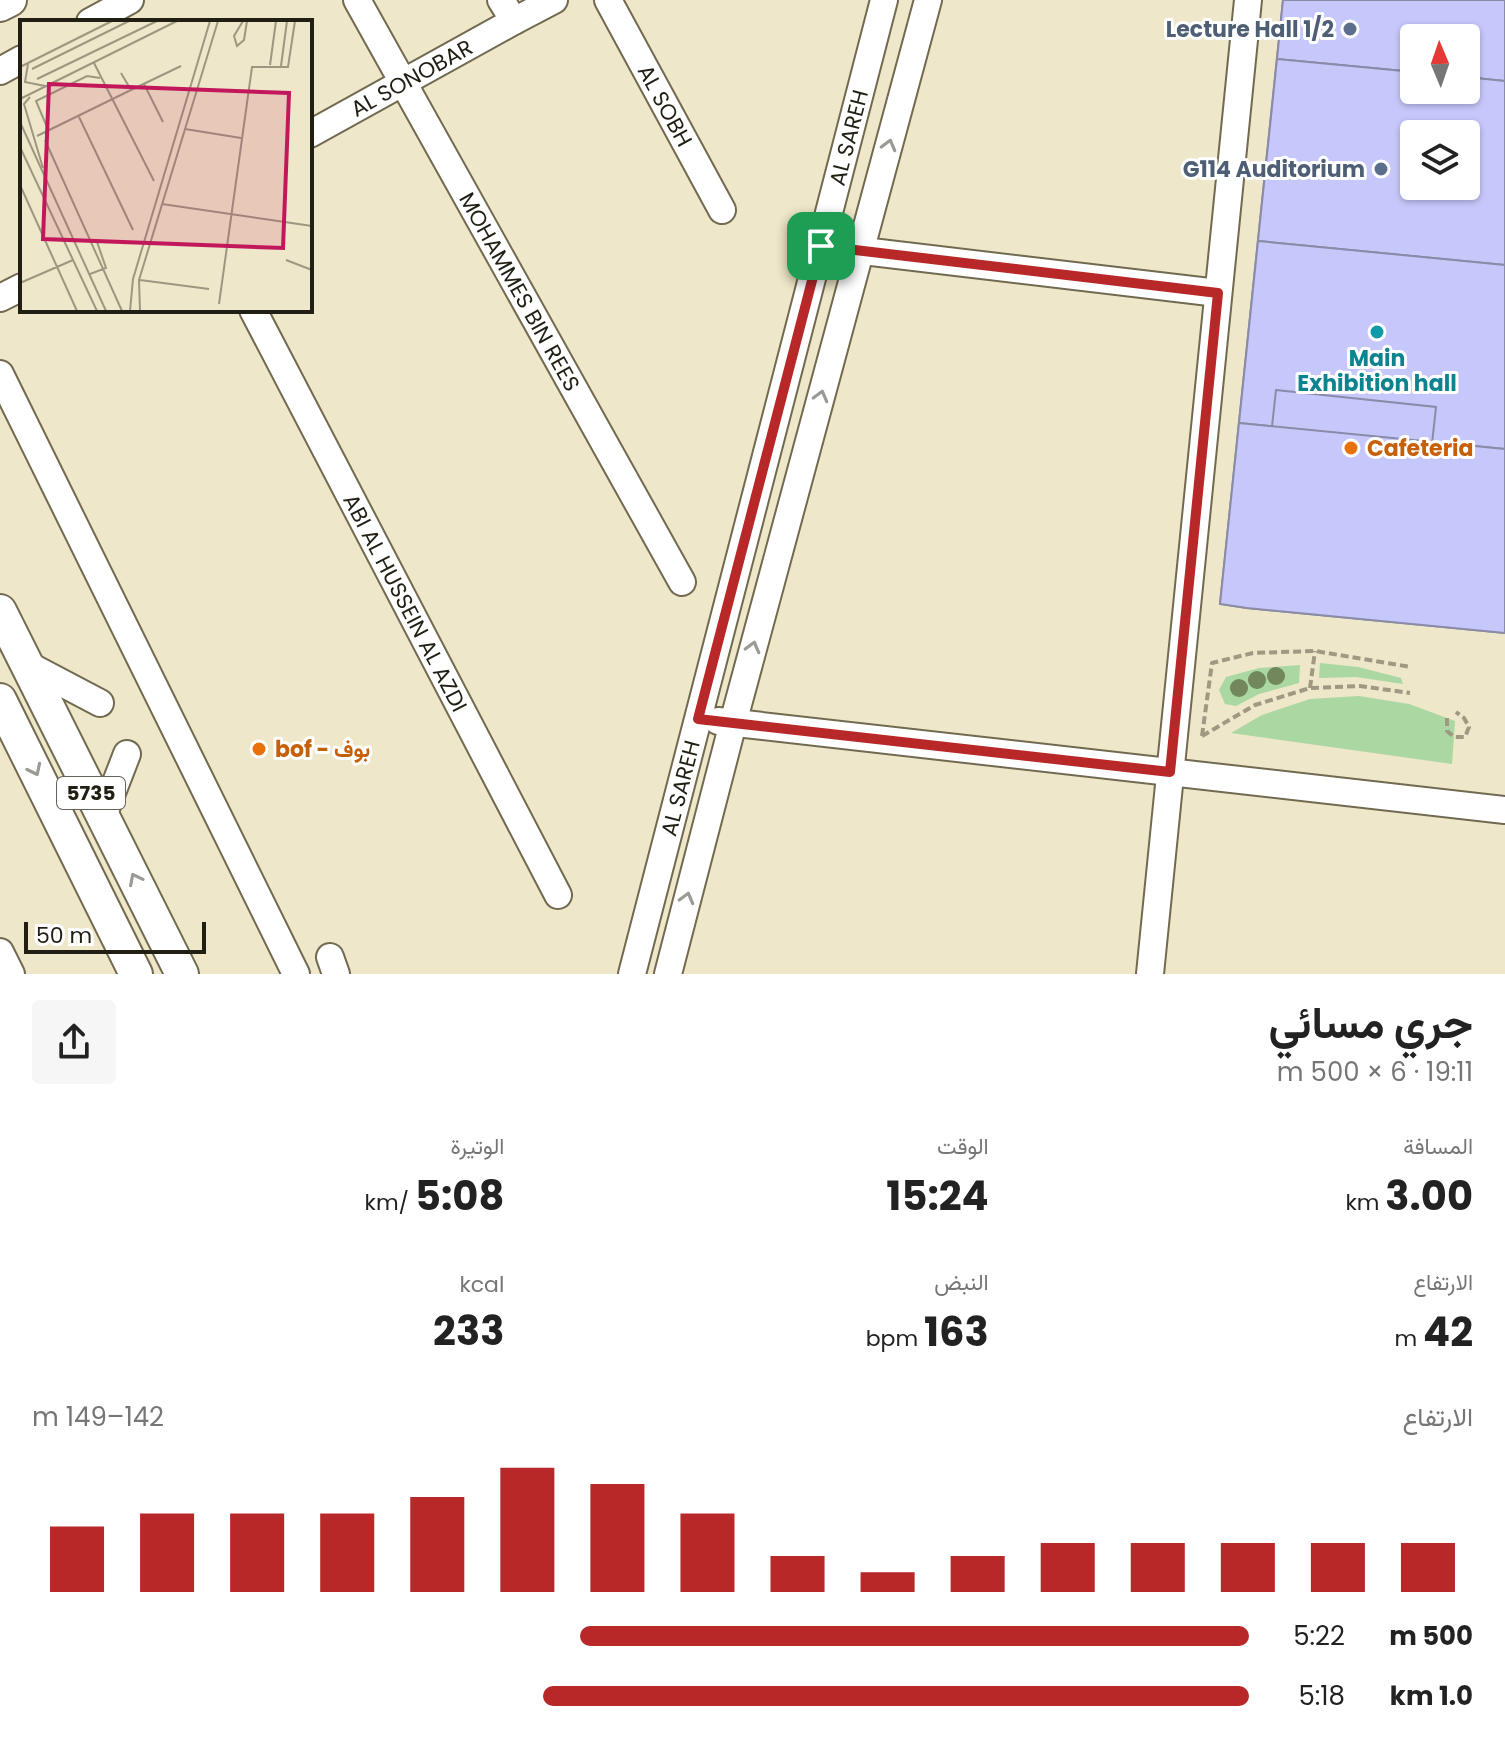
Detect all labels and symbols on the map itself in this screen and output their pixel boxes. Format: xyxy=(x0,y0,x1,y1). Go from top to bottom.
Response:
place label: Lecture Hall 1/2 xyxy=(1166,14,1334,45)
inset map xyxy=(20,20,312,312)
marker: Lecture Hall 1/2 xyxy=(1341,20,1359,38)
north arrow xyxy=(1400,24,1480,104)
street label: AL SONOBAR xyxy=(345,32,478,124)
street label: AL SOBH xyxy=(630,59,700,152)
street label: AL SAREH xyxy=(821,86,876,189)
one-way arrow xyxy=(879,138,896,152)
place label: G114 Auditorium xyxy=(1183,154,1365,185)
marker: G114 Auditorium xyxy=(1372,160,1390,178)
street label: MOHAMMES BIN REES xyxy=(452,186,588,397)
pin xyxy=(787,212,855,280)
marker: Main Exhibition hall xyxy=(1368,323,1386,341)
place label: Main Exhibition hall xyxy=(1297,343,1457,399)
one-way arrow xyxy=(812,389,828,403)
place label: Cafeteria xyxy=(1367,433,1474,464)
marker: Cafeteria xyxy=(1342,439,1360,457)
street label: ABI AL HUSSEIN AL AZDI xyxy=(336,488,475,717)
one-way arrow xyxy=(744,641,761,654)
place label: bof - بوف xyxy=(275,734,370,765)
street label: AL SAREH xyxy=(653,737,707,839)
marker: bof - بوف xyxy=(250,740,268,758)
one-way arrow xyxy=(25,762,41,776)
road number: 5735 xyxy=(57,777,125,809)
one-way arrow xyxy=(129,873,144,888)
one-way arrow xyxy=(678,892,695,906)
scale bar xyxy=(24,918,206,954)

